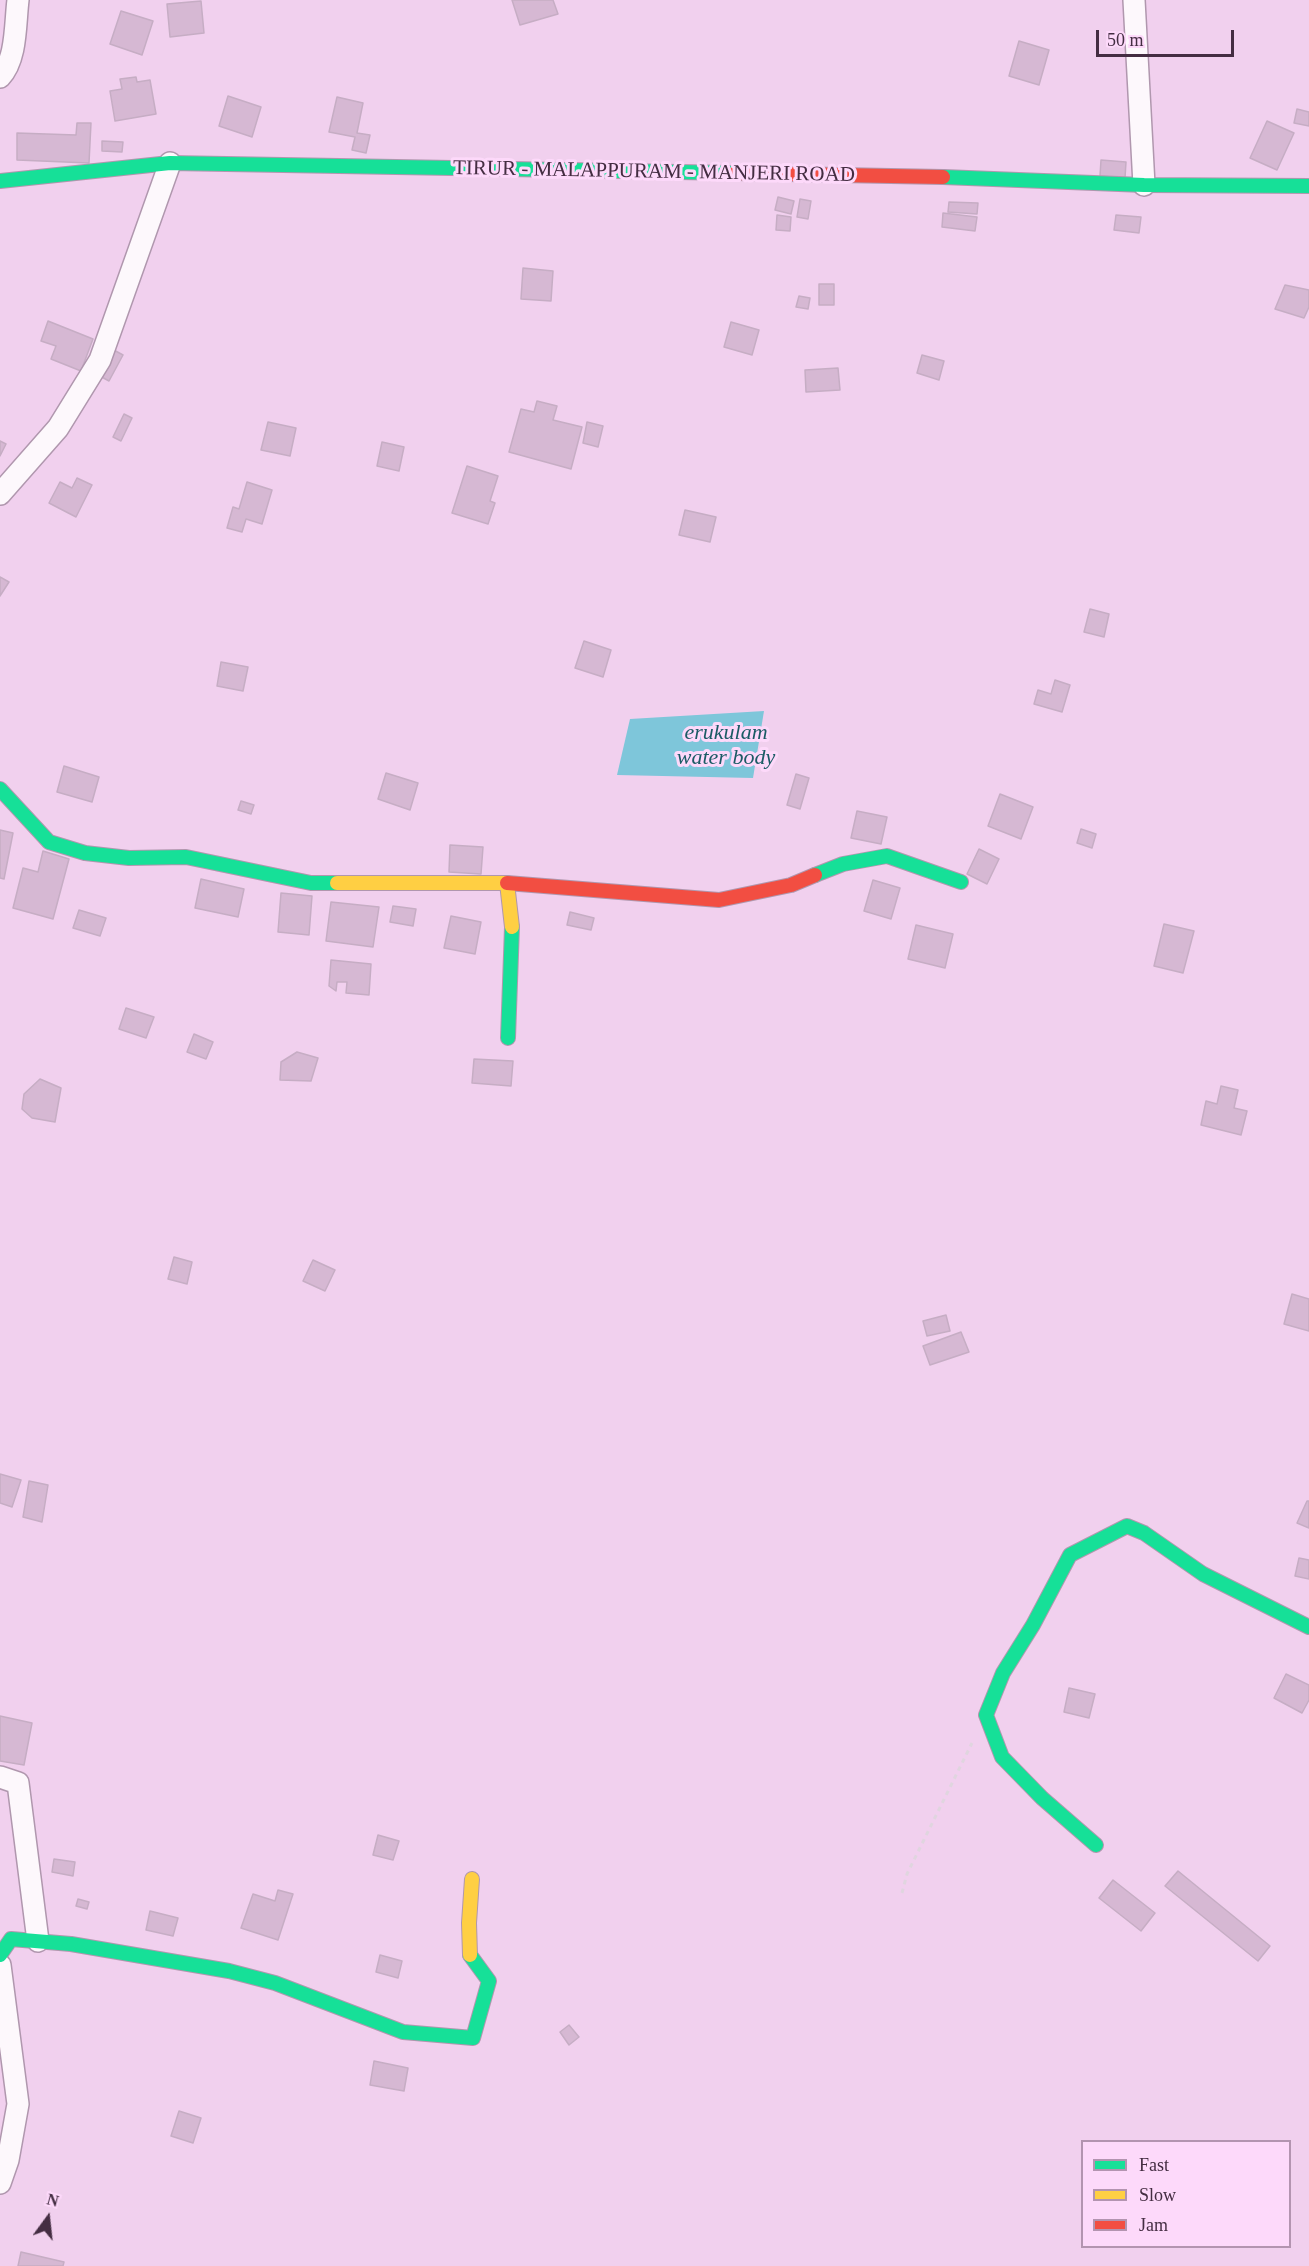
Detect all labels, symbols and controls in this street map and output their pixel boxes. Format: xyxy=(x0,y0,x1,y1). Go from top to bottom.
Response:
scale bar xyxy=(1099,18,1237,56)
text: 50 m xyxy=(1107,30,1144,50)
street label: TIRUR - MALAPPURAM - MANJERI ROAD xyxy=(453,156,855,188)
water label: erukulam water body xyxy=(677,720,775,772)
legend xyxy=(1081,2140,1291,2248)
text: Fast xyxy=(1139,2155,1169,2175)
text: Slow xyxy=(1139,2185,1176,2205)
north arrow xyxy=(18,2188,78,2248)
text: N xyxy=(45,2190,61,2210)
text: Jam xyxy=(1139,2215,1168,2235)

